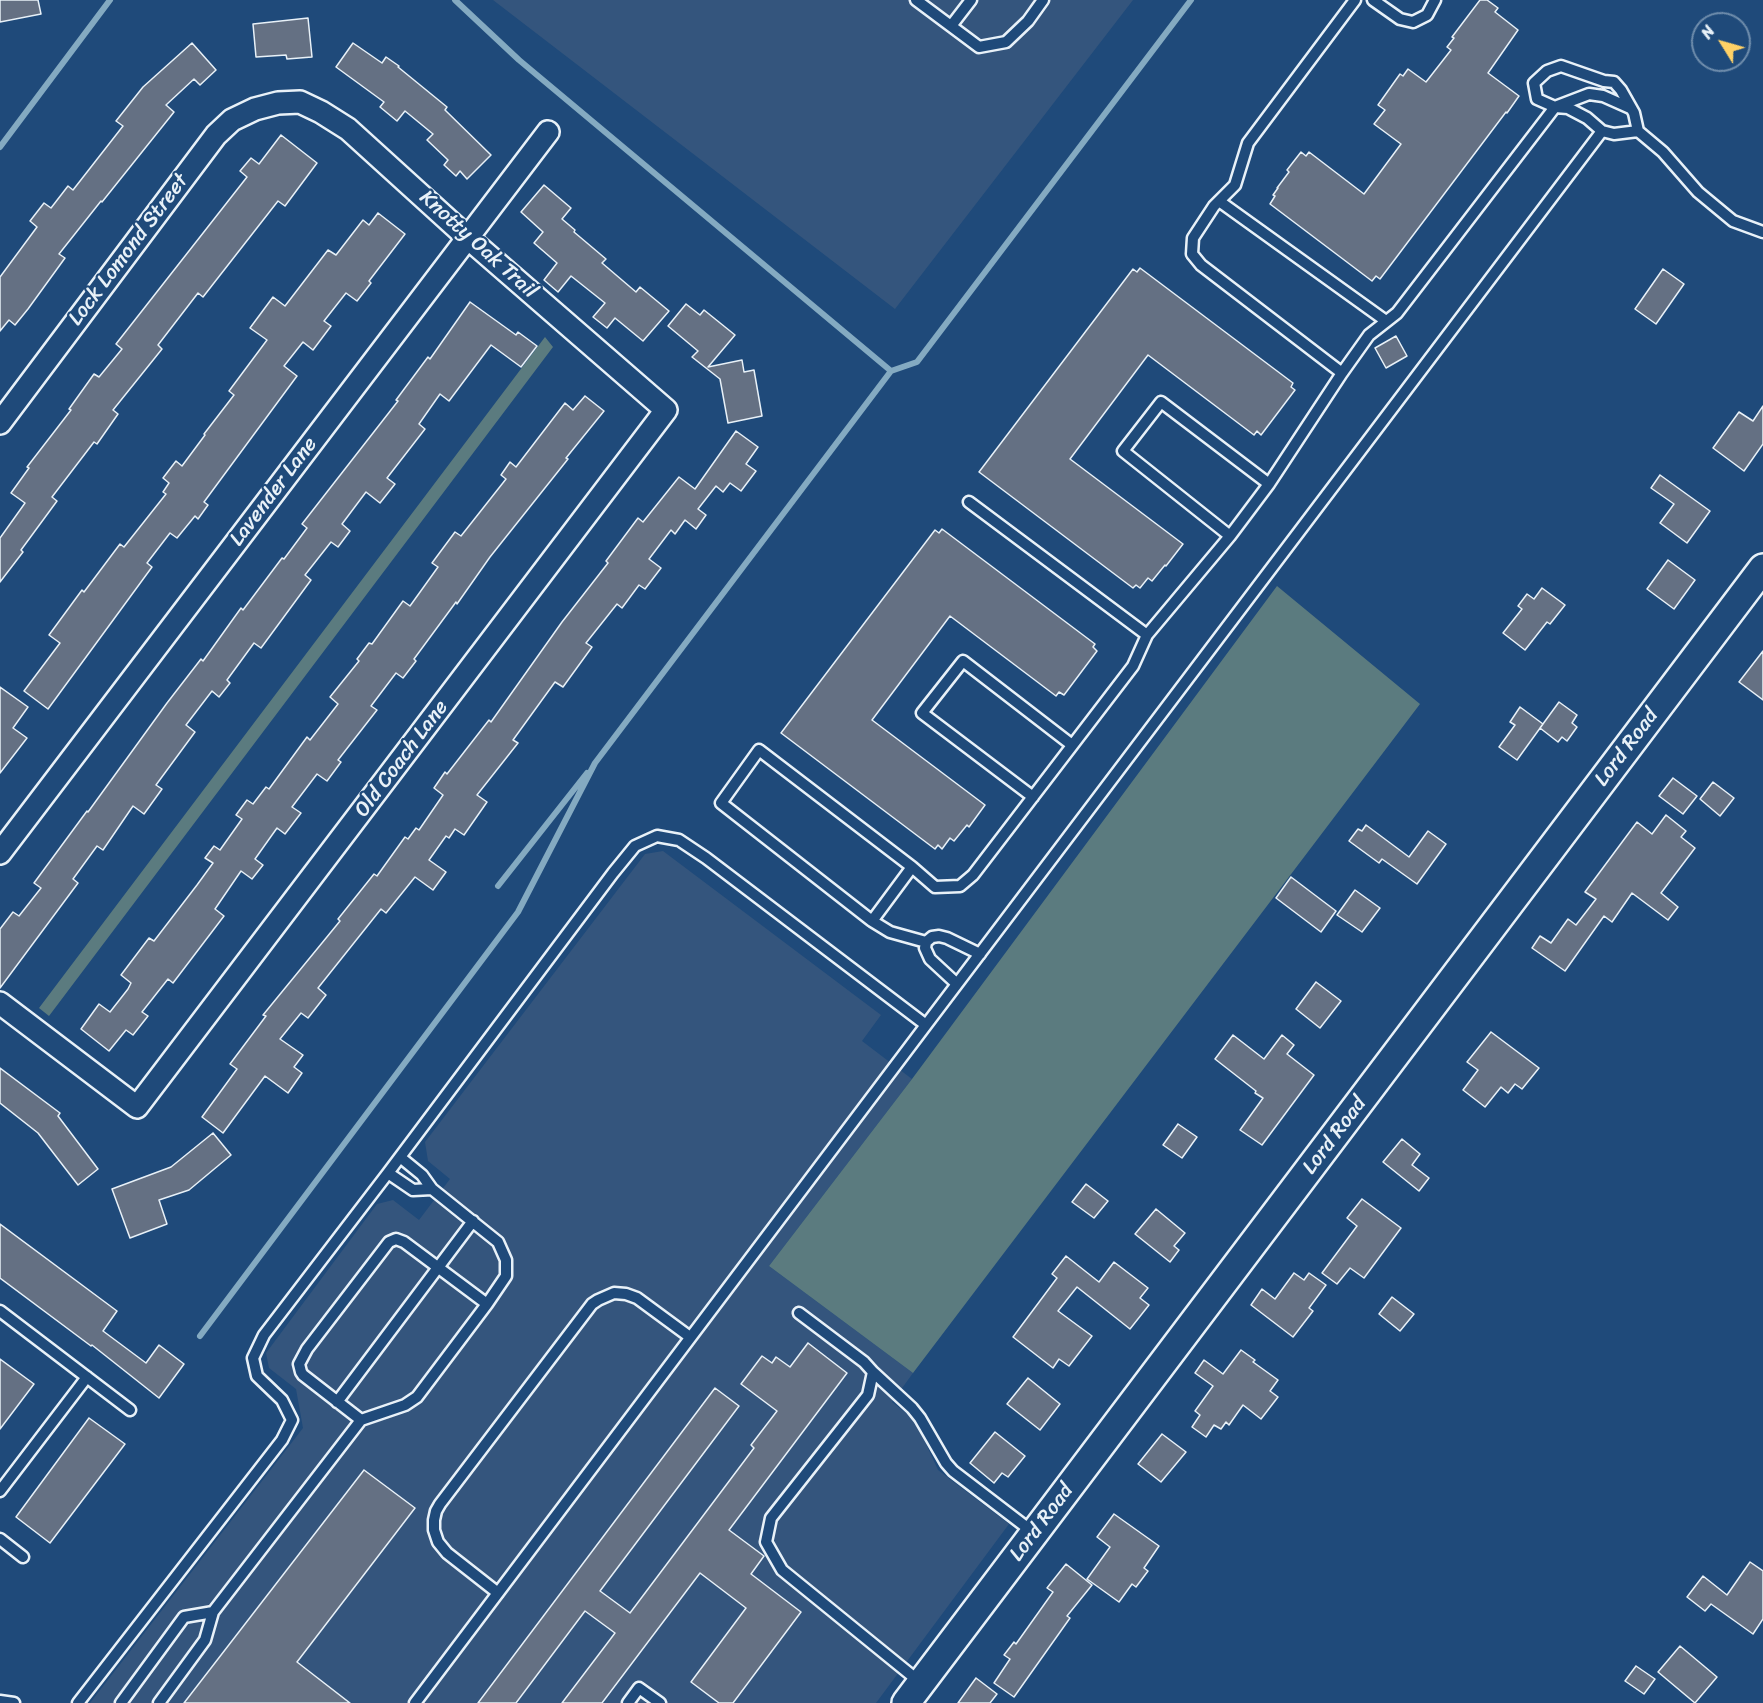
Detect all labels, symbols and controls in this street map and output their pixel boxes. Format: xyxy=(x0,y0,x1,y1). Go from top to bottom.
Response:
north arrow xyxy=(1691,12,1751,72)
text: N xyxy=(1693,19,1723,45)
street label: Lock Lomond Street xyxy=(64,169,194,331)
street label: Knotty Oak Trail xyxy=(414,185,542,305)
street label: Lavender Lane xyxy=(225,433,323,551)
street label: Old Coach Lane xyxy=(350,696,454,822)
street label: Lord Road xyxy=(1590,704,1664,792)
street label: Lord Road xyxy=(1298,1092,1372,1180)
street label: Lord Road xyxy=(1005,1479,1079,1567)

